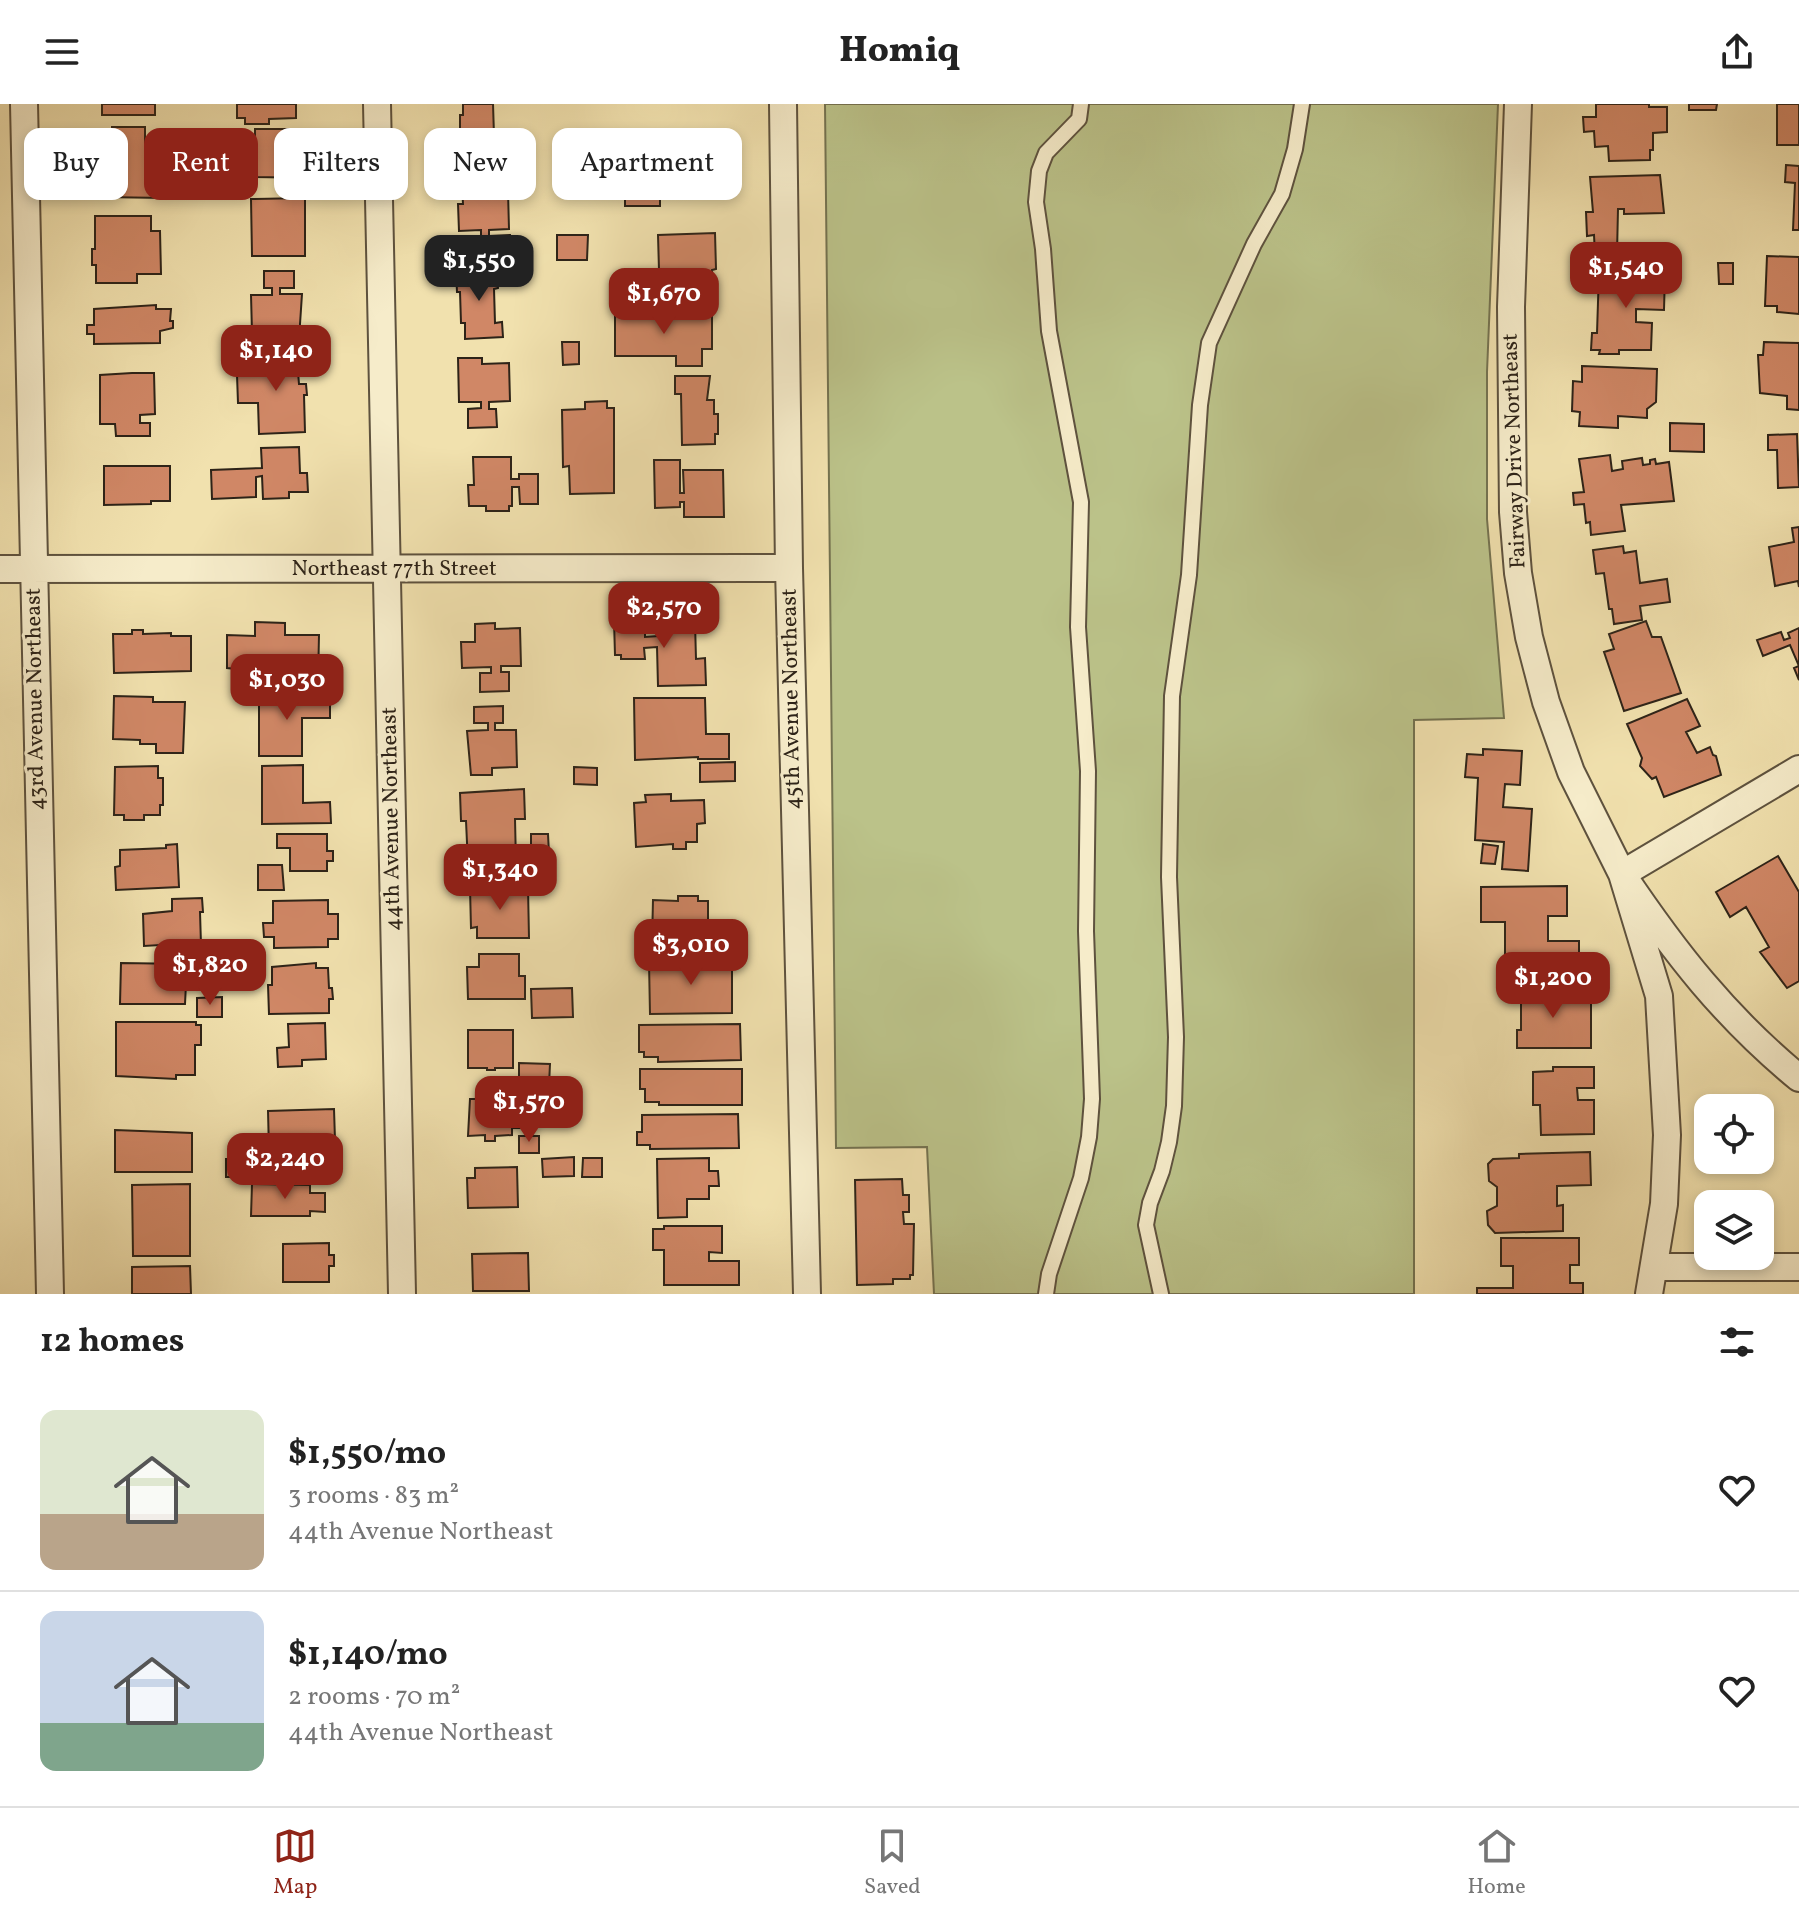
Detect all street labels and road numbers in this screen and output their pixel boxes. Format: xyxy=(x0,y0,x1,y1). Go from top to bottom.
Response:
street label: Fairway Drive Northeast xyxy=(1495,332,1535,569)
street label: Northeast 77th Street xyxy=(291,554,497,585)
street label: 43rd Avenue Northeast xyxy=(19,587,53,811)
street label: 45th Avenue Northeast xyxy=(775,588,809,810)
street label: 44th Avenue Northeast xyxy=(375,706,409,931)

